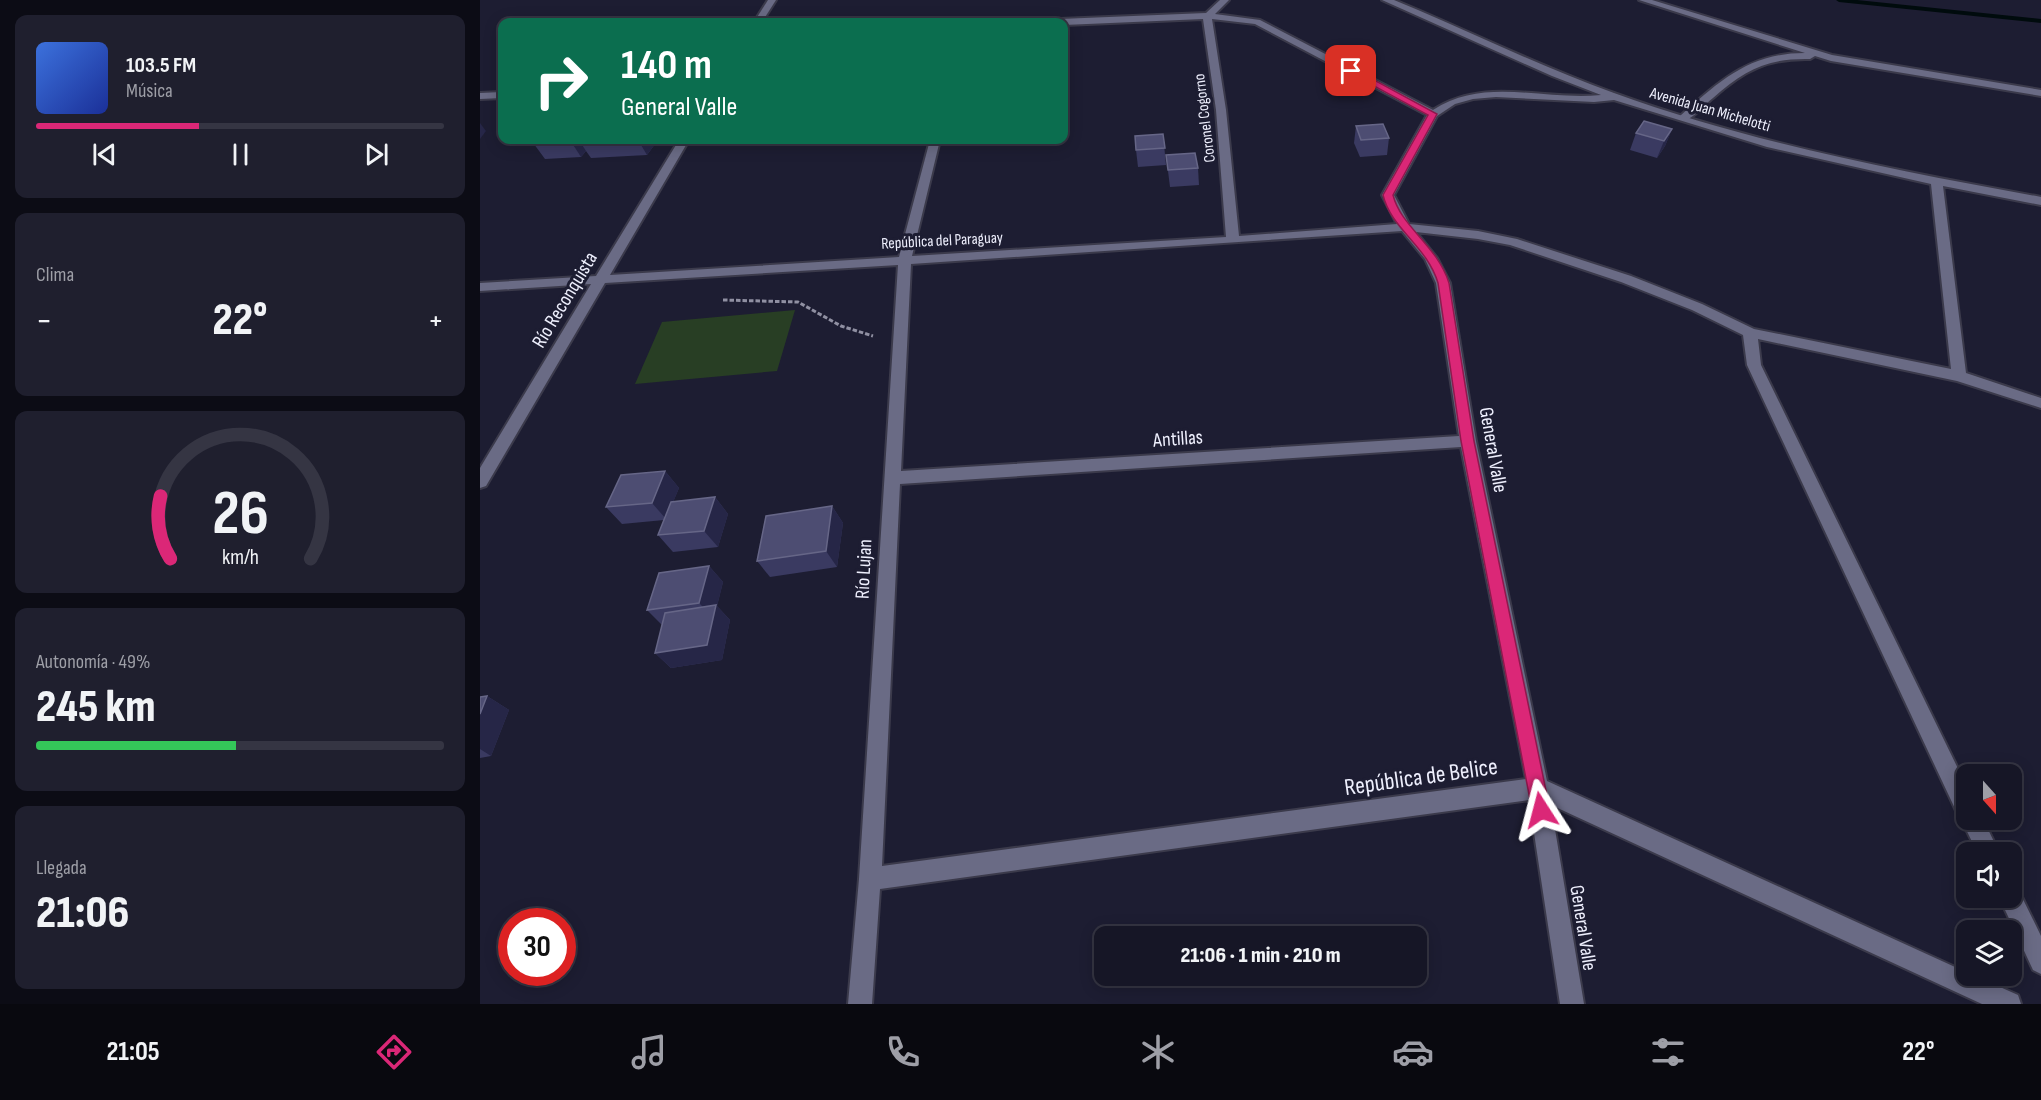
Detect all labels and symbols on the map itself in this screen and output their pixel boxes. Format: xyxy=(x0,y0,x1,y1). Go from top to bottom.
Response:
pin xyxy=(1325,45,1376,96)
street label: Coronel Cogorno xyxy=(1190,73,1220,163)
street label: Avenida Juan Michelotti xyxy=(1647,83,1772,136)
street label: República del Paraguay xyxy=(881,228,1003,254)
street label: Río Reconquista xyxy=(527,248,603,352)
street label: General Valle xyxy=(1474,405,1512,495)
street label: Antillas xyxy=(1151,425,1204,453)
street label: Río Lujan xyxy=(850,538,878,600)
street label: República de Belice xyxy=(1342,752,1500,802)
north arrow xyxy=(1956,764,2022,830)
position arrow xyxy=(1509,778,1573,842)
street label: General Valle xyxy=(1564,884,1602,972)
speed limit sign: 30 xyxy=(498,908,576,986)

